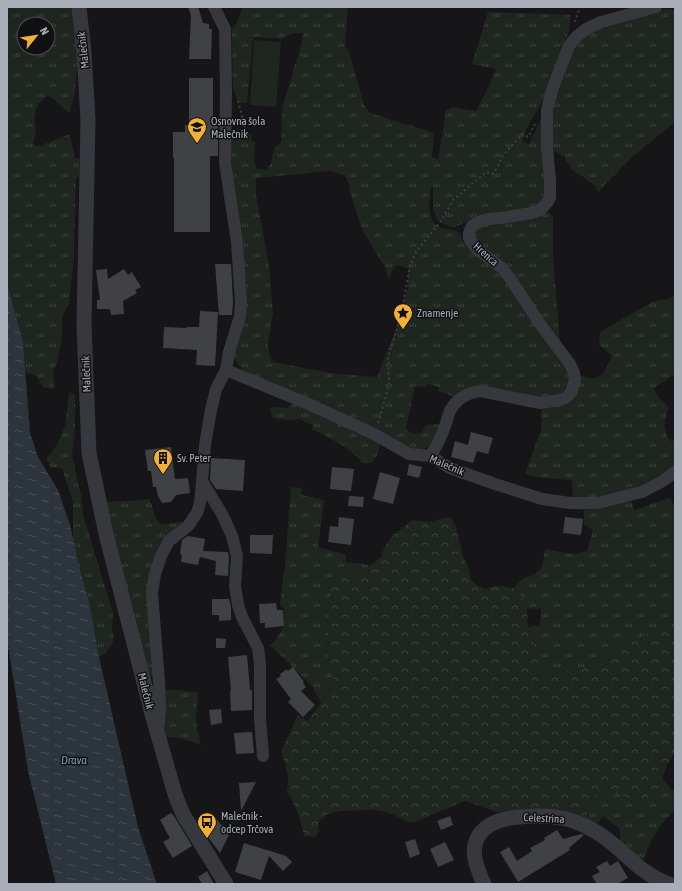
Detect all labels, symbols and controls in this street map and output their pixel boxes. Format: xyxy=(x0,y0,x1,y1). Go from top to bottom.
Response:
north arrow xyxy=(16,16,56,56)
text: N xyxy=(38,25,51,37)
street label: Malečnik xyxy=(75,31,91,69)
place label: Osnovna šola Malečnik xyxy=(211,115,265,140)
school or university icon: Osnovna šola Malečnik xyxy=(186,116,208,144)
street label: Hrenca xyxy=(471,240,501,268)
place icon: Znamenje xyxy=(392,302,414,330)
place label: Znamenje xyxy=(417,307,458,319)
street label: Malečnik xyxy=(79,355,93,393)
building icon: Sv. Peter xyxy=(152,447,174,475)
place label: Sv. Peter xyxy=(177,452,212,464)
street label: Malečnik xyxy=(428,452,467,478)
street label: Malečnik xyxy=(136,672,156,711)
water label: Drava xyxy=(61,753,87,767)
place label: Malečnik - odcep Trčova xyxy=(221,810,273,835)
bus stop icon: Malečnik - odcep Trčova xyxy=(196,811,218,839)
street label: Celestrina xyxy=(523,811,565,825)

